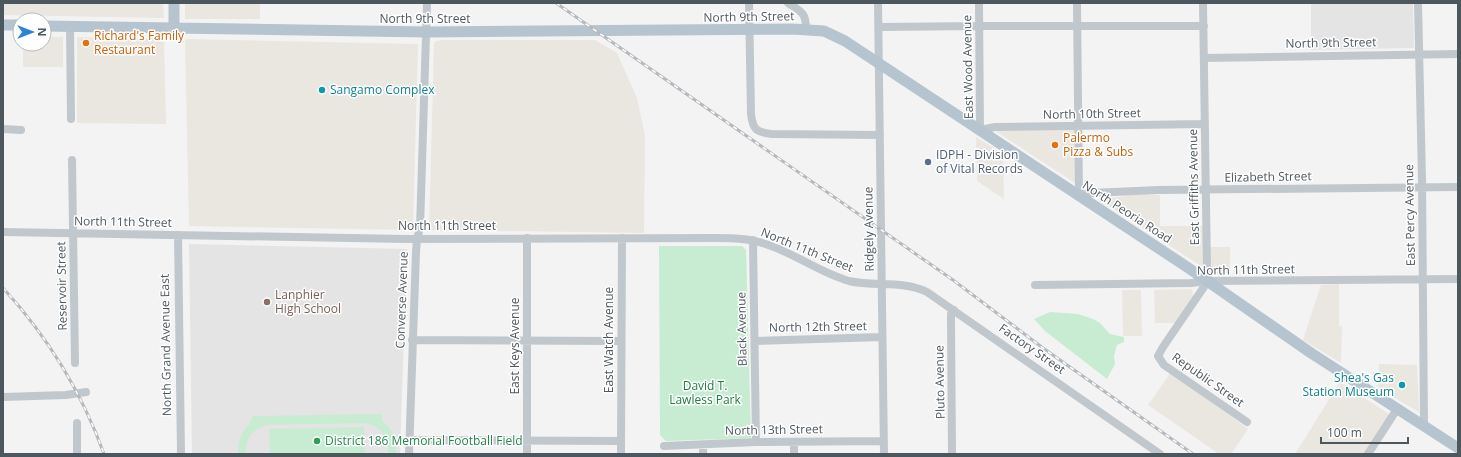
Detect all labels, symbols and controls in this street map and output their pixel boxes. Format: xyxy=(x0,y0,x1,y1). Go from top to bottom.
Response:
street label: North 9th Street xyxy=(703,7,795,26)
street label: North 9th Street xyxy=(379,10,471,27)
north arrow xyxy=(12,12,52,52)
street label: East Wood Avenue xyxy=(958,15,977,119)
place label: Richard's Family Restaurant xyxy=(94,27,185,58)
text: N xyxy=(35,28,50,36)
street label: North 9th Street xyxy=(1285,33,1377,52)
marker: Richard's Family Restaurant xyxy=(81,38,91,48)
place label: Sangamo Complex xyxy=(330,81,435,98)
marker: Sangamo Complex xyxy=(317,85,327,95)
street label: North 10th Street xyxy=(1043,104,1141,123)
street label: East Griffiths Avenue xyxy=(1184,128,1203,245)
place label: Palermo Pizza & Subs xyxy=(1063,129,1133,160)
marker: Palermo Pizza & Subs xyxy=(1050,140,1060,150)
place label: IDPH - Division of Vital Records xyxy=(936,146,1023,177)
marker: IDPH - Division of Vital Records xyxy=(923,157,933,167)
street label: East Percy Avenue xyxy=(1400,164,1419,266)
street label: Elizabeth Street xyxy=(1224,167,1312,186)
street label: North Peoria Road xyxy=(1079,176,1175,247)
street label: Ridgely Avenue xyxy=(859,186,878,272)
street label: North 11th Street xyxy=(74,212,172,231)
street label: North 11th Street xyxy=(398,217,496,234)
street label: North 11th Street xyxy=(759,223,856,276)
street label: Reservoir Street xyxy=(52,241,71,331)
street label: Converse Avenue xyxy=(391,251,412,349)
street label: North 11th Street xyxy=(1197,260,1295,279)
street label: North Grand Avenue East xyxy=(156,274,175,416)
place label: Lanphier High School xyxy=(275,286,341,317)
street label: East Watch Avenue xyxy=(600,287,617,393)
street label: Black Avenue xyxy=(732,291,751,366)
marker: Lanphier High School xyxy=(262,297,272,307)
street label: East Keys Avenue xyxy=(506,297,523,395)
street label: North 12th Street xyxy=(769,317,867,336)
street label: Factory Street xyxy=(996,319,1069,378)
street label: Pluto Avenue xyxy=(930,345,949,419)
street label: Republic Street xyxy=(1169,348,1248,411)
place label: Shea's Gas Station Museum xyxy=(1302,369,1394,400)
park label: David T. Lawless Park xyxy=(669,377,742,408)
marker: Shea's Gas Station Museum xyxy=(1397,380,1407,390)
scale bar xyxy=(1321,419,1408,445)
street label: North 13th Street xyxy=(725,420,823,439)
text: 100 m xyxy=(1327,424,1362,441)
place label: District 186 Memorial Football Field xyxy=(325,432,523,449)
marker: District 186 Memorial Football Field xyxy=(312,436,322,446)

